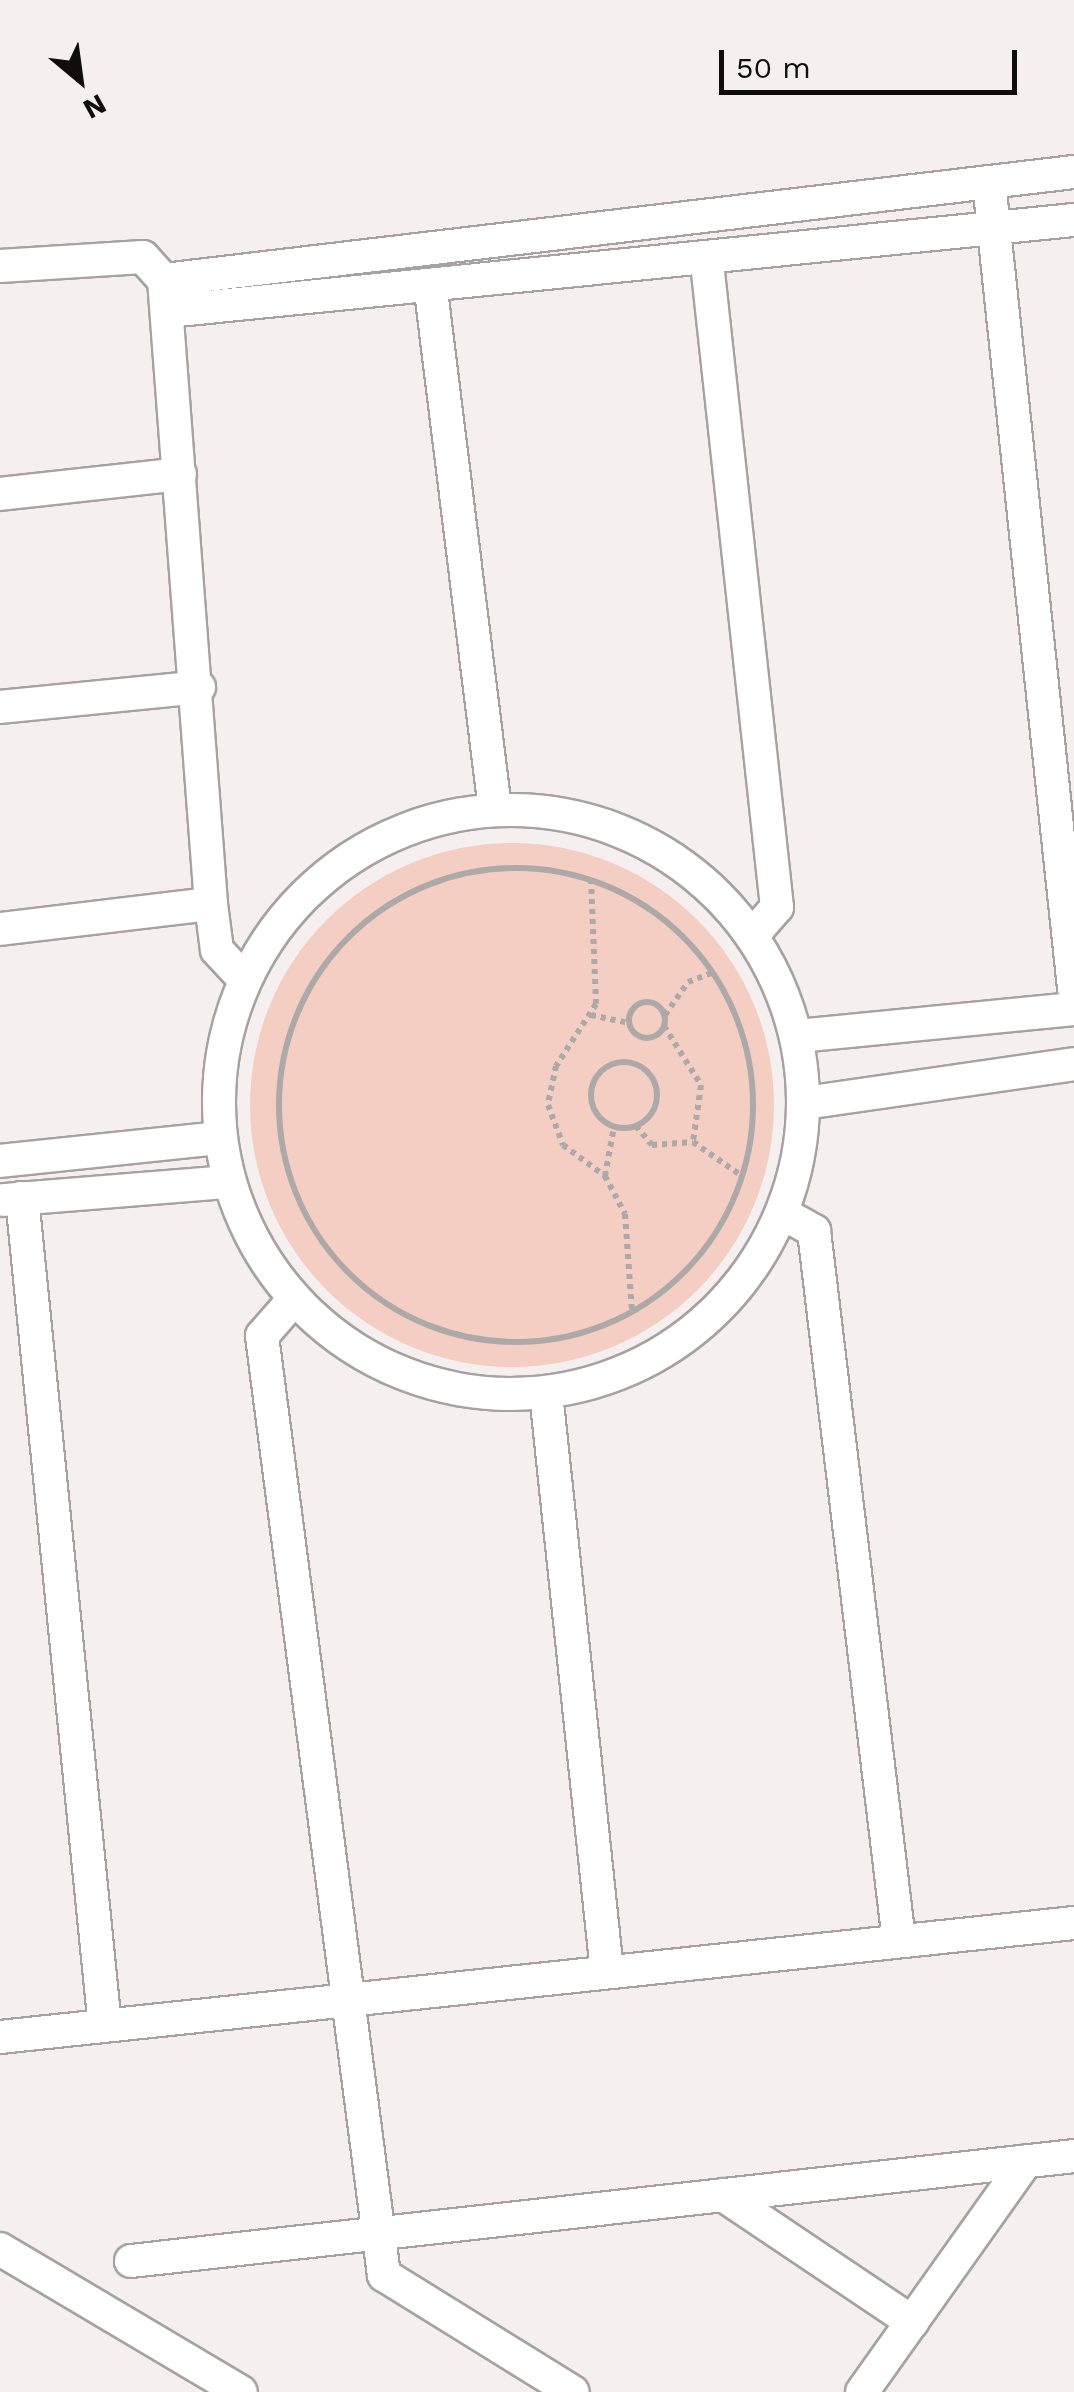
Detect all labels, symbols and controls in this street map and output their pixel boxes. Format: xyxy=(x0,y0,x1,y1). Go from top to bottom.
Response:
north arrow xyxy=(30,30,130,130)
scale bar xyxy=(724,30,1022,92)
text: 50 m xyxy=(736,50,811,85)
text: N xyxy=(78,87,112,126)

